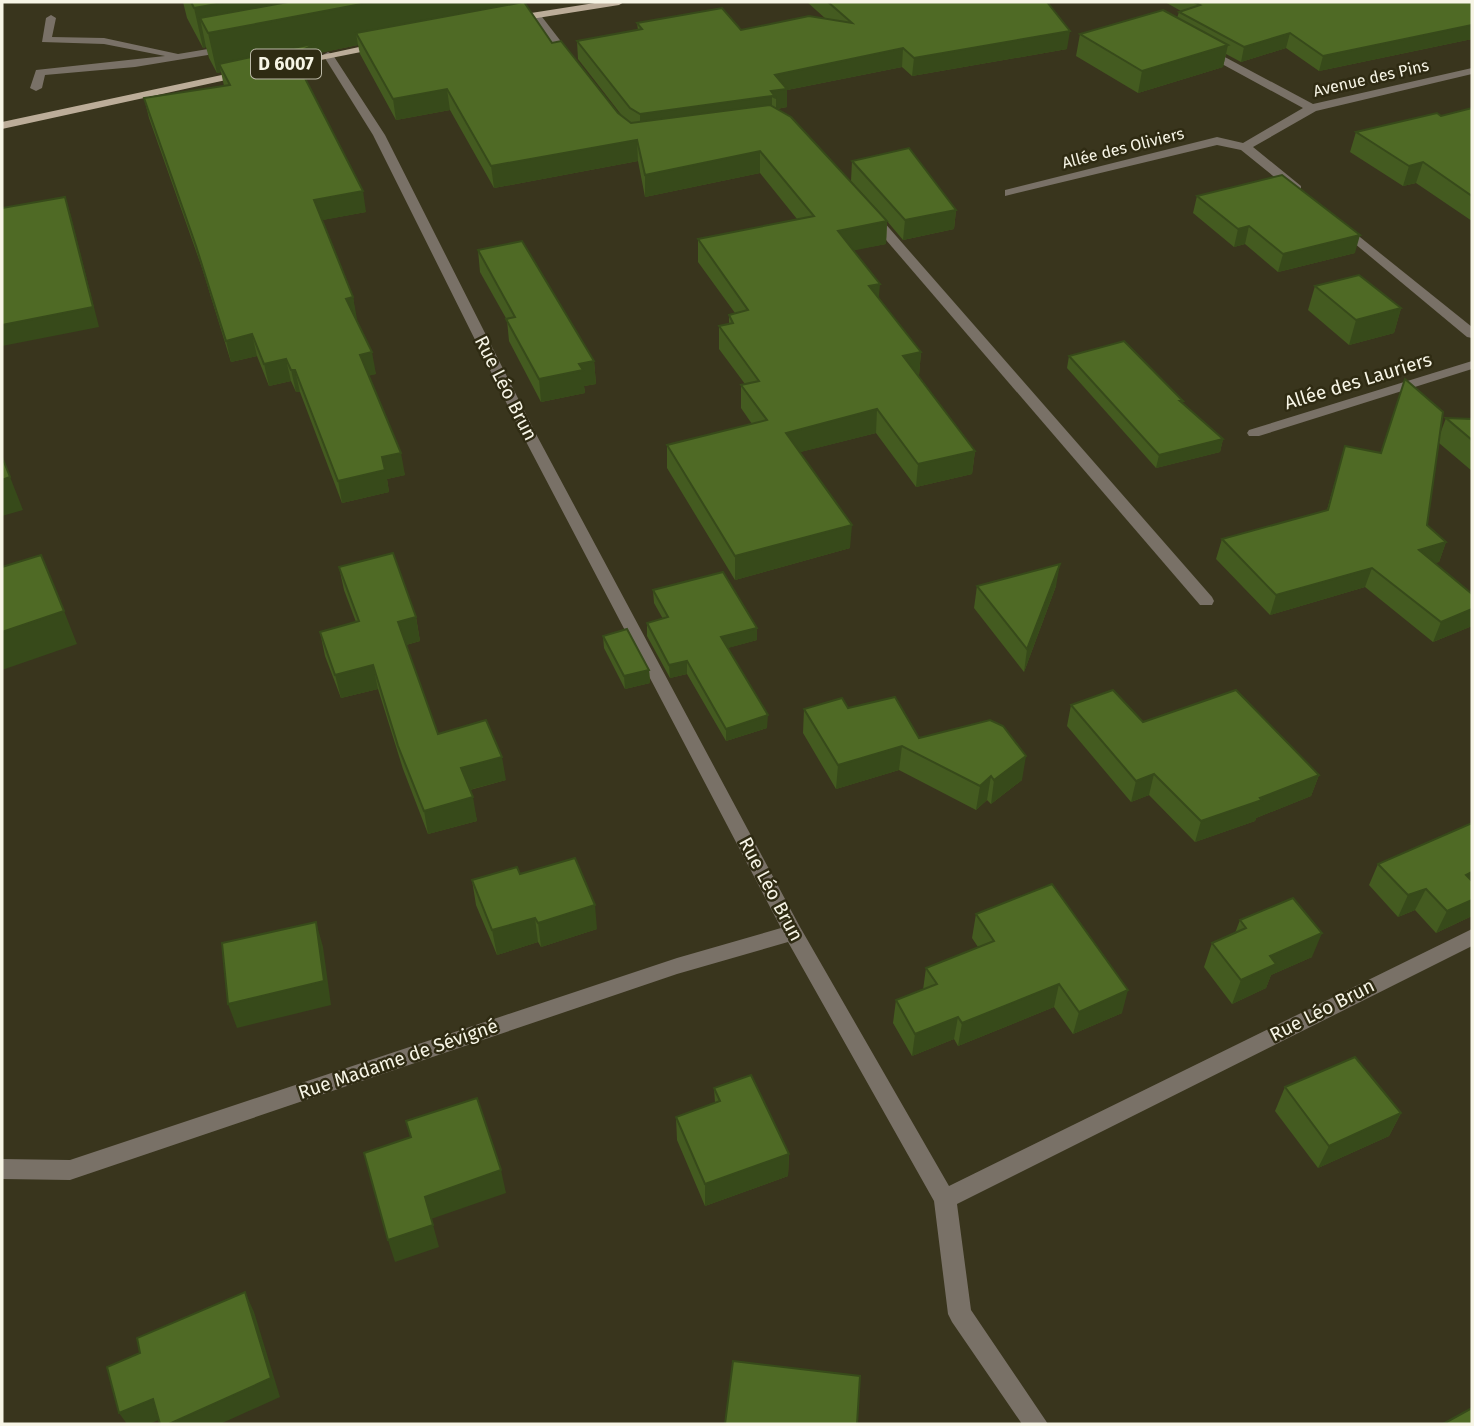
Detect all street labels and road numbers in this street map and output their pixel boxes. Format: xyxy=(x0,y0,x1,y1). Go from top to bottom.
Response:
road number: D 6007 xyxy=(251,50,321,78)
street label: Avenue des Pins xyxy=(1311,55,1431,101)
street label: Allée des Oliviers xyxy=(1060,124,1186,172)
street label: Rue Léo Brun xyxy=(470,332,542,444)
street label: Allée des Lauriers xyxy=(1282,348,1435,414)
street label: Rue Léo Brun xyxy=(734,833,808,945)
street label: Rue Léo Brun xyxy=(1266,974,1378,1046)
street label: Rue Madame de Sévigné xyxy=(295,1014,501,1104)

